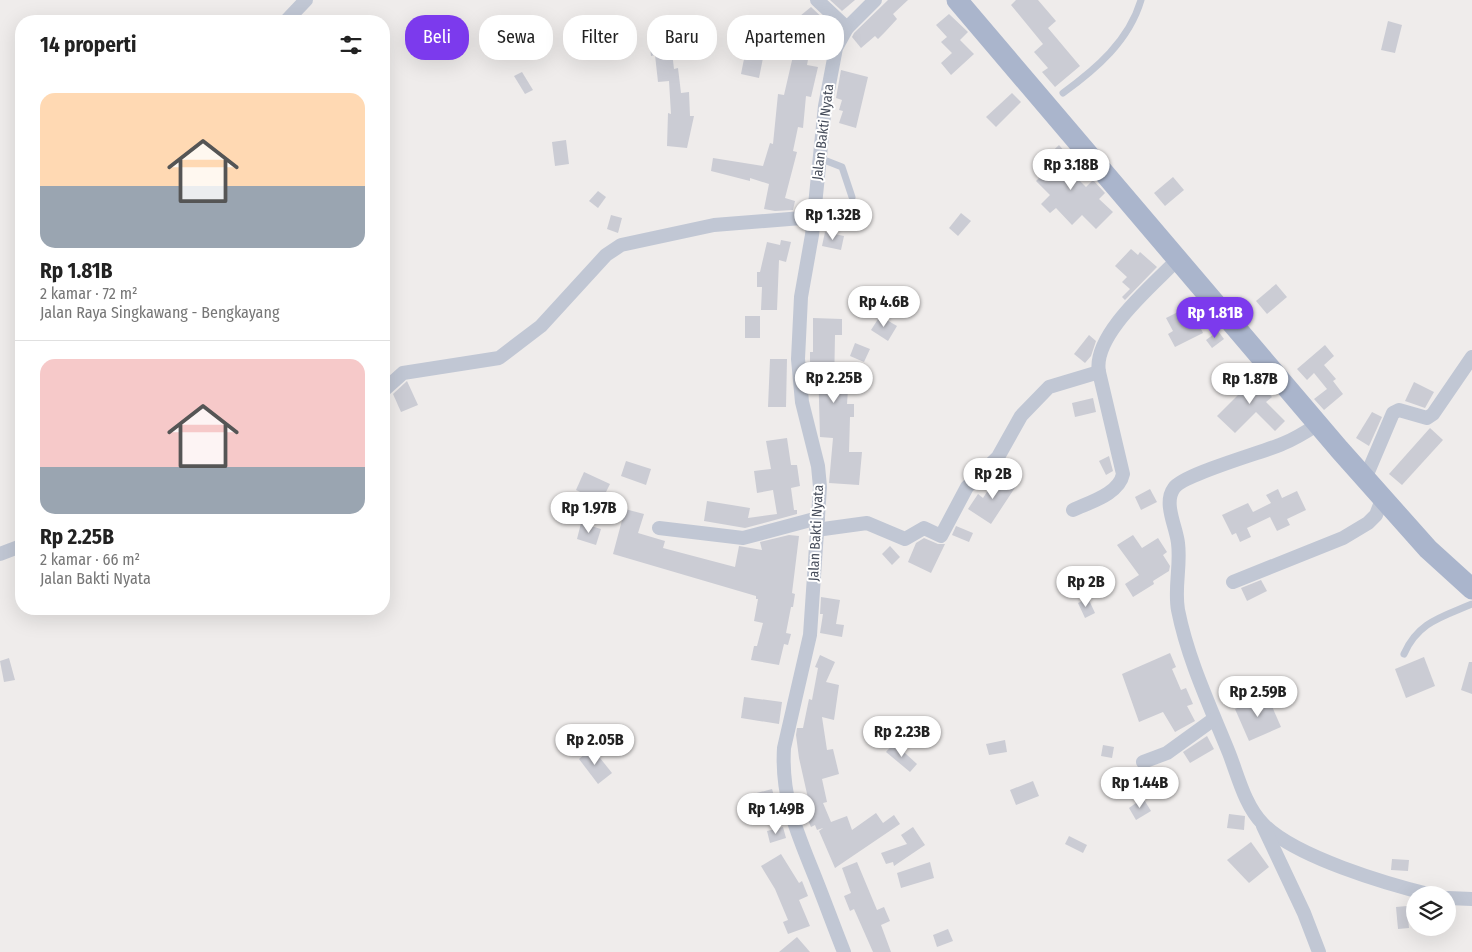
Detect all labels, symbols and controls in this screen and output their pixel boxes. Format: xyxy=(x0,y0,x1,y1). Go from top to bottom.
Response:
chip: Beli xyxy=(405,15,469,60)
chip: Sewa xyxy=(479,15,553,60)
chip: Filter xyxy=(563,15,637,60)
chip: Baru xyxy=(647,15,717,60)
chip: Apartemen xyxy=(727,15,844,60)
icon: filters xyxy=(337,31,365,59)
text: 14 properti xyxy=(40,32,136,58)
street label: Jalan Bakti Nyata xyxy=(809,83,837,181)
icon: home xyxy=(158,126,248,216)
pin: Rp 3.18B xyxy=(1019,148,1123,191)
text: Rp 3.18B xyxy=(1044,155,1098,174)
pin: Rp 1.32B xyxy=(781,198,885,241)
text: Rp 1.32B xyxy=(805,205,861,224)
text: Rp 1.81B xyxy=(40,258,113,284)
text: 2 kamar · 72 m² xyxy=(40,284,138,303)
pin: Rp 4.6B xyxy=(838,286,930,328)
text: Rp 4.6B xyxy=(859,292,909,311)
pin: Rp 1.81B xyxy=(1163,296,1267,339)
text: Jalan Raya Singkawang - Bengkayang xyxy=(40,303,279,322)
text: Rp 1.81B xyxy=(1187,303,1243,322)
pin: Rp 2.25B xyxy=(782,362,886,404)
pin: Rp 1.87B xyxy=(1198,362,1302,405)
text: Rp 2.25B xyxy=(806,368,862,387)
text: Rp 1.87B xyxy=(1222,369,1278,388)
icon: home xyxy=(158,391,248,481)
pin: Rp 2B xyxy=(958,458,1028,500)
text: Rp 2B xyxy=(974,464,1012,483)
street label: Jalan Bakti Nyata xyxy=(805,484,827,582)
pin: Rp 1.97B xyxy=(537,492,641,534)
text: Rp 1.97B xyxy=(562,498,616,517)
text: Rp 2.25B xyxy=(40,524,114,550)
text: 2 kamar · 66 m² xyxy=(40,550,140,569)
pin: Rp 2B xyxy=(1051,566,1121,608)
text: Jalan Bakti Nyata xyxy=(40,569,151,588)
text: Rp 2B xyxy=(1067,572,1105,591)
pin: Rp 2.59B xyxy=(1206,676,1310,718)
text: Rp 2.59B xyxy=(1229,682,1287,701)
pin: Rp 2.23B xyxy=(850,716,954,758)
text: Rp 2.23B xyxy=(874,722,930,741)
pin: Rp 2.05B xyxy=(543,724,647,766)
text: Rp 2.05B xyxy=(566,730,624,749)
pin: Rp 1.44B xyxy=(1088,766,1192,809)
text: Rp 1.44B xyxy=(1112,773,1168,792)
pin: Rp 1.49B xyxy=(724,792,828,835)
text: Rp 1.49B xyxy=(748,799,804,818)
map controls xyxy=(1406,886,1456,936)
button: layers xyxy=(1406,886,1456,936)

